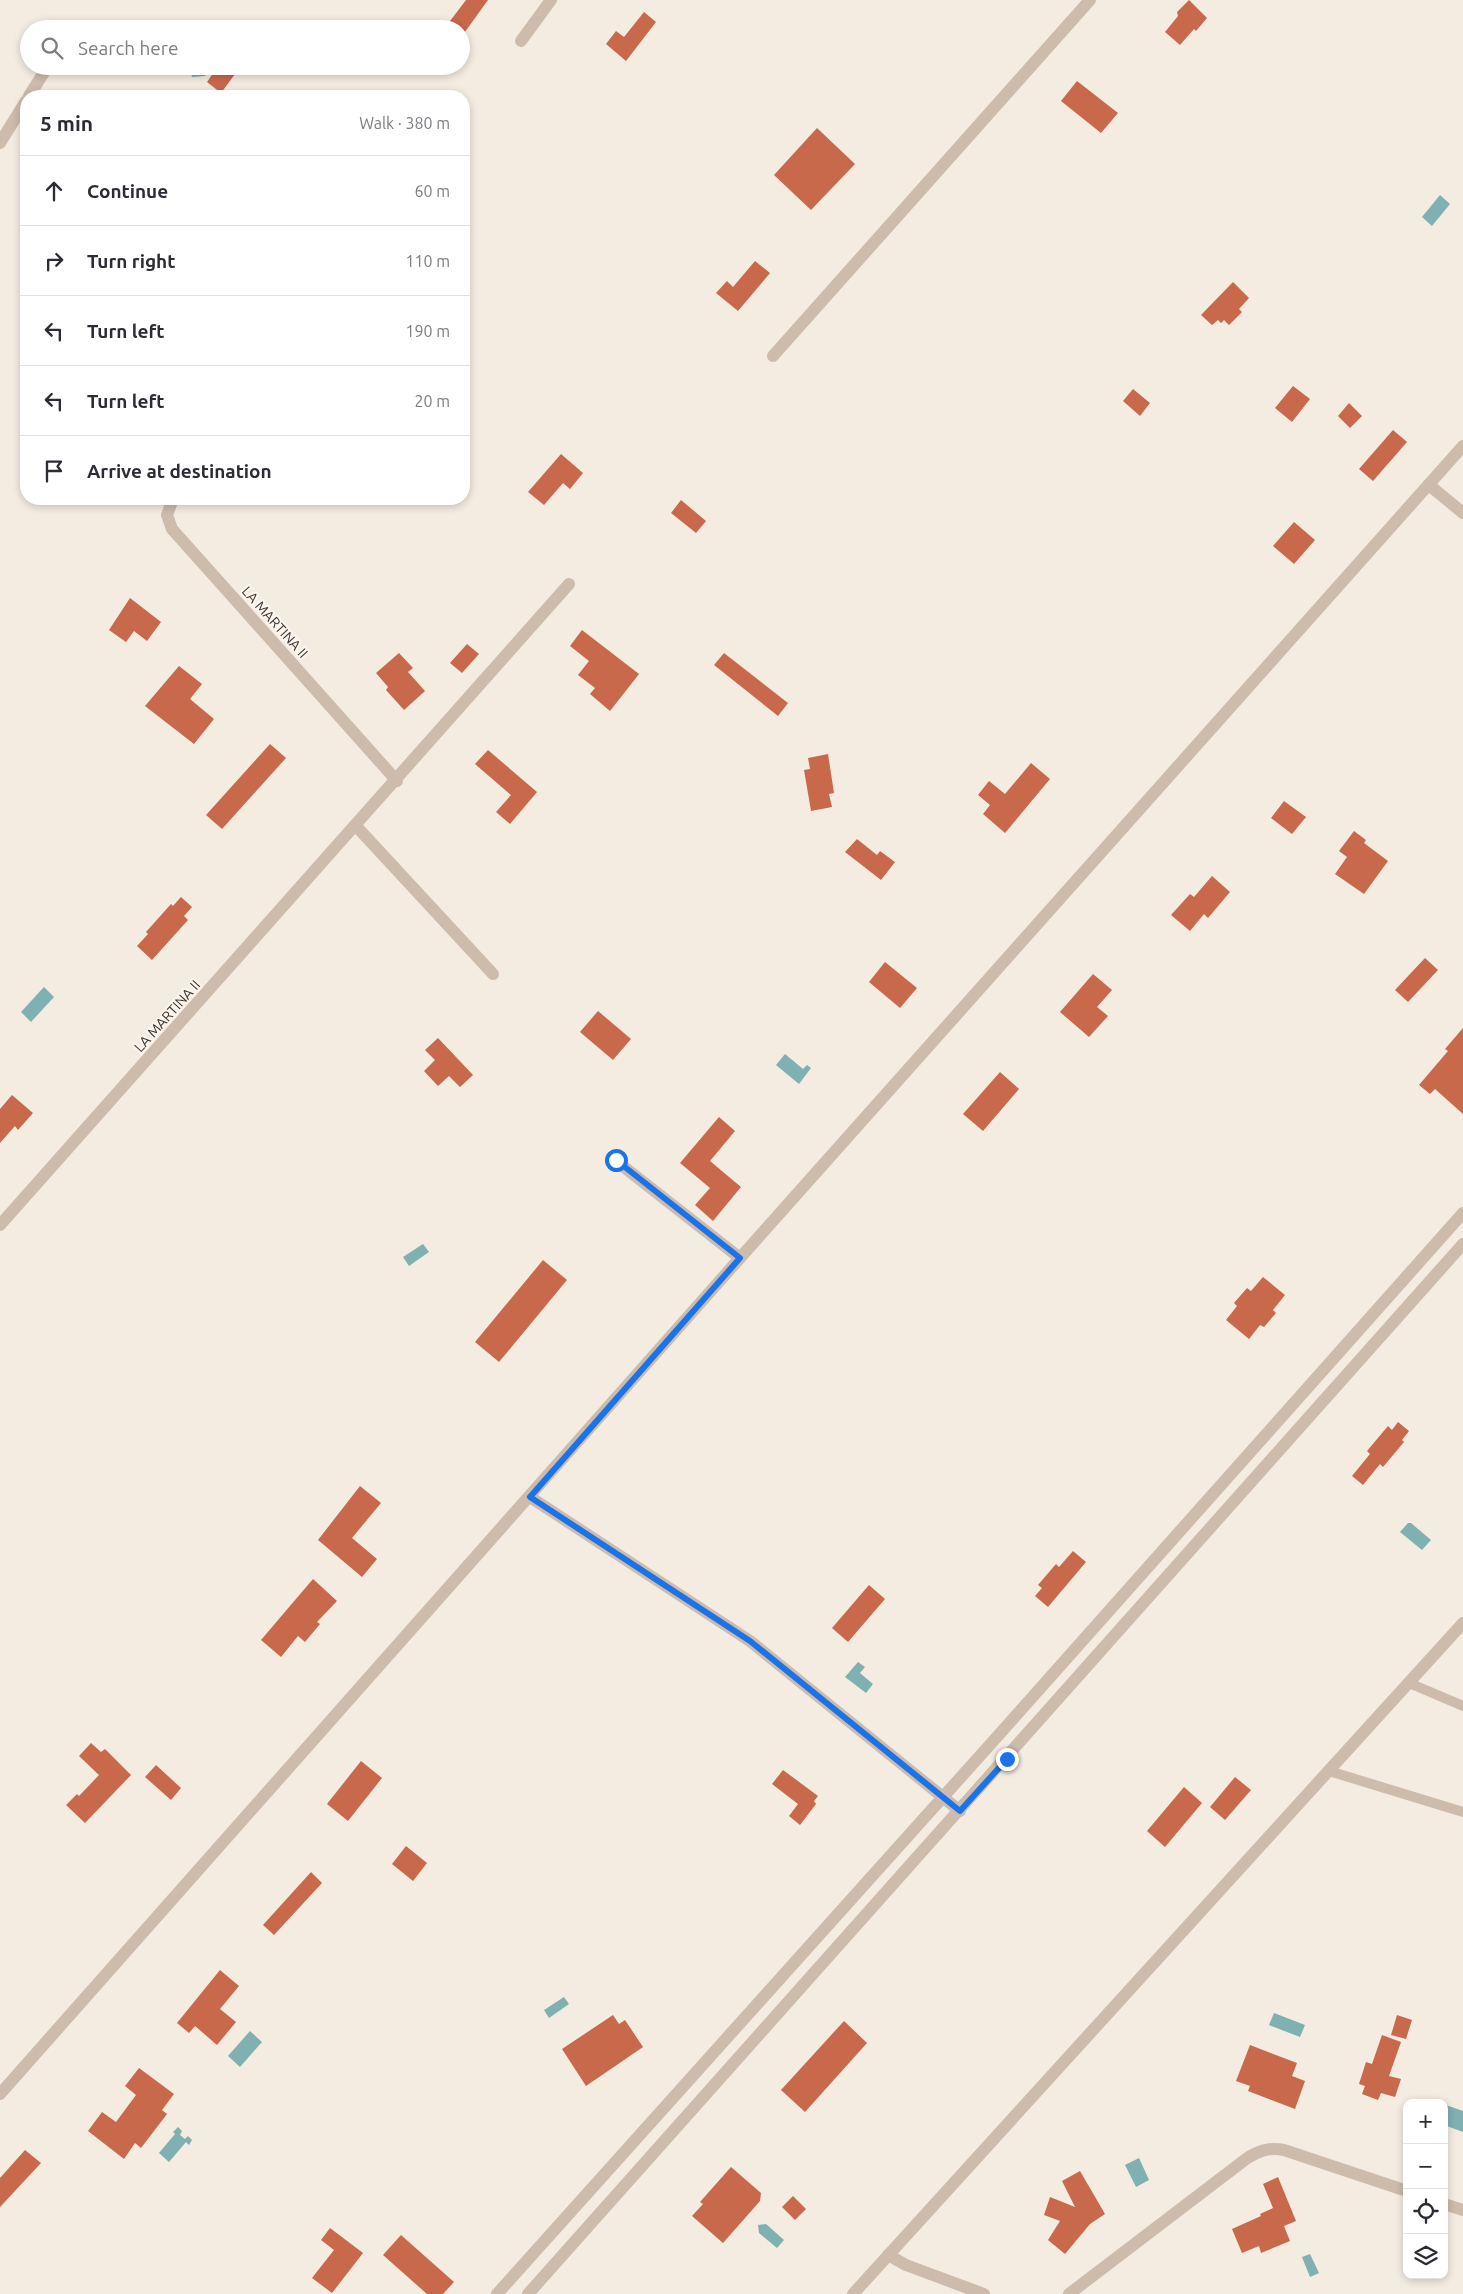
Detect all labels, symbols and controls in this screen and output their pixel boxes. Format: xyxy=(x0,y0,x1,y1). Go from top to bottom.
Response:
search box xyxy=(20,20,470,75)
icon: search xyxy=(38,34,66,62)
text: Search here xyxy=(78,37,178,59)
text: 5 min xyxy=(40,111,93,135)
text: Walk · 380 m xyxy=(359,114,450,132)
icon: ahead xyxy=(40,177,68,205)
text: Continue xyxy=(87,180,168,202)
text: 60 m xyxy=(414,182,450,200)
icon: right xyxy=(40,247,68,275)
text: Turn right xyxy=(87,250,175,272)
text: 110 m xyxy=(405,252,450,270)
icon: left xyxy=(40,317,68,345)
text: Turn left xyxy=(87,320,165,342)
text: 190 m xyxy=(405,322,450,340)
icon: left xyxy=(40,387,68,415)
text: Turn left xyxy=(87,390,165,412)
text: 20 m xyxy=(414,392,450,410)
icon: arrive xyxy=(40,457,68,485)
text: Arrive at destination xyxy=(87,460,272,482)
street label: LA MARTINA II xyxy=(239,583,311,661)
street label: LA MARTINA II xyxy=(131,977,203,1055)
route start xyxy=(605,1149,628,1172)
route end xyxy=(996,1748,1019,1771)
map controls xyxy=(1403,2099,1448,2279)
button: + xyxy=(1403,2099,1448,2144)
button: − xyxy=(1403,2144,1448,2189)
button: locate xyxy=(1403,2189,1448,2234)
button: layers xyxy=(1403,2234,1448,2279)

